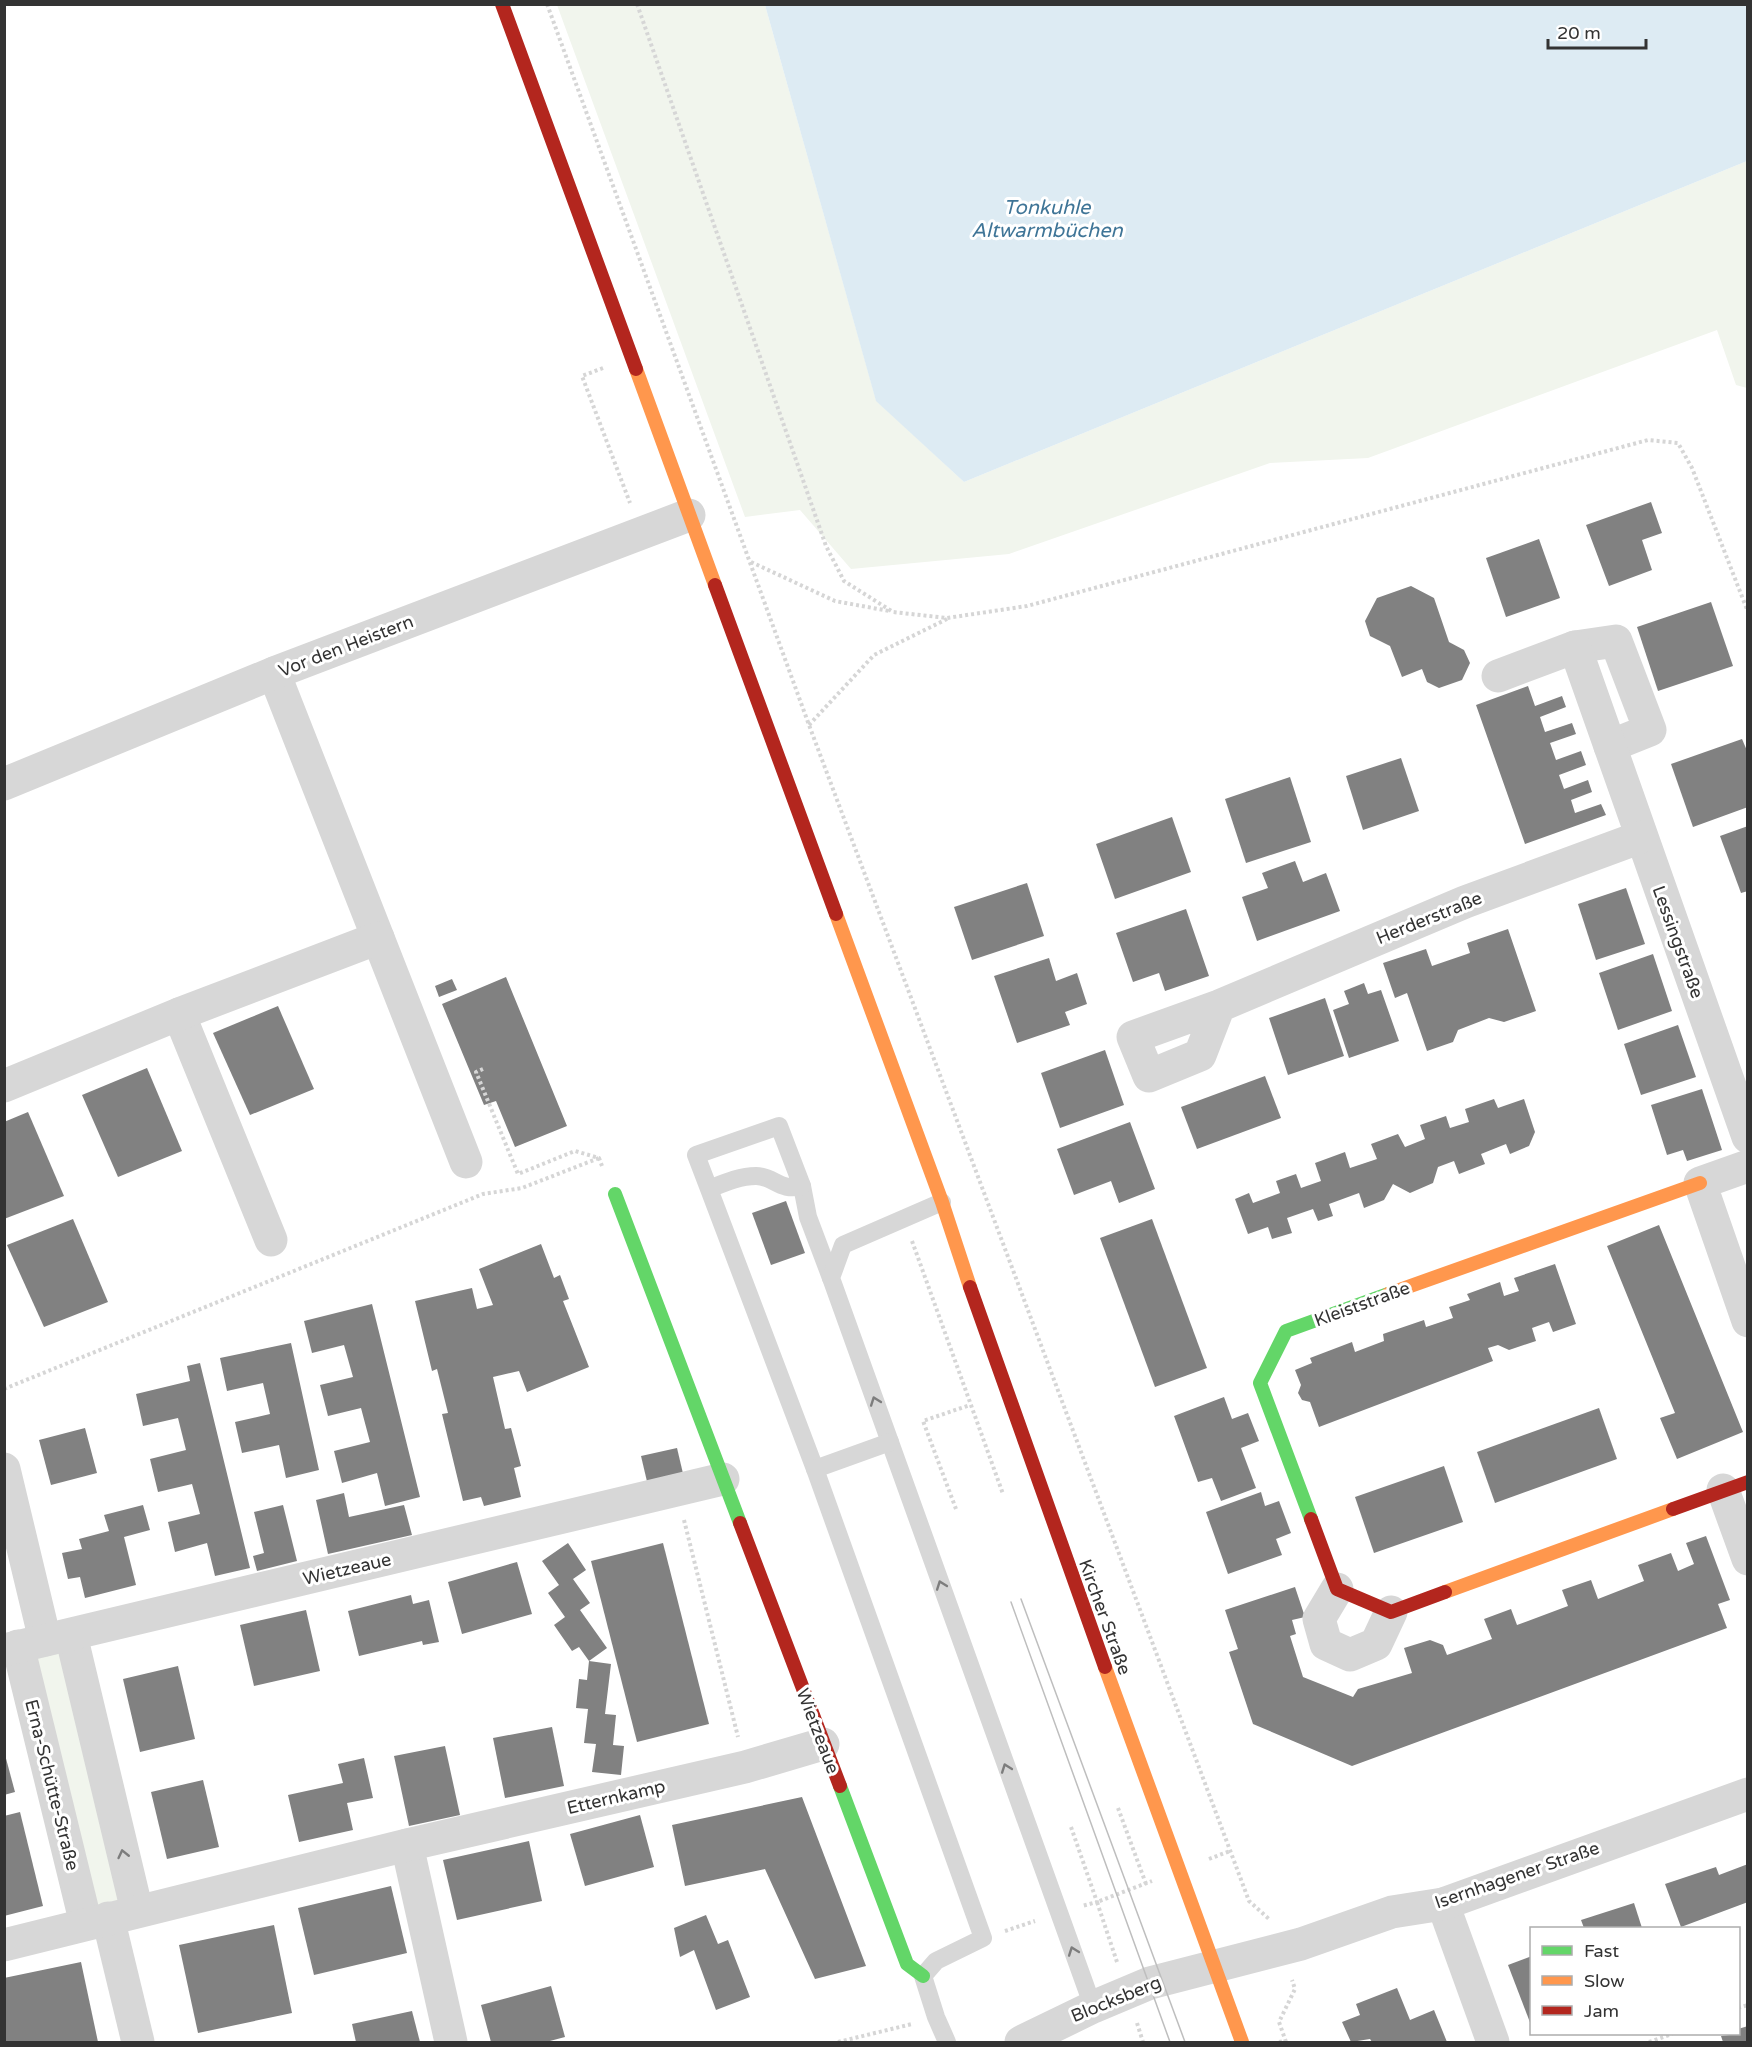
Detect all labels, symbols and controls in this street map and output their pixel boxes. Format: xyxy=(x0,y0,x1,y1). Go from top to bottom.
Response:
scale bar xyxy=(1548,12,1646,50)
text: 20 m xyxy=(1557,22,1601,44)
water label: Tonkuhle Altwarmbüchen xyxy=(971,196,1124,243)
street label: Vor den Heistern xyxy=(276,610,416,682)
street label: Lessingstraße xyxy=(1647,883,1709,1001)
street label: Herderstraße xyxy=(1373,887,1485,949)
street label: Kleiststraße xyxy=(1311,1277,1413,1331)
one-way arrow xyxy=(870,1396,883,1407)
street label: Wietzeaue xyxy=(301,1548,393,1590)
street label: Kircher Straße xyxy=(1074,1556,1136,1678)
one-way arrow xyxy=(935,1580,948,1590)
street label: Wietzeaue xyxy=(792,1685,844,1777)
street label: Erna-Schütte-Straße xyxy=(20,1697,84,1873)
one-way arrow xyxy=(1001,1763,1014,1774)
street label: Etternkamp xyxy=(565,1775,667,1819)
street label: Isernhagener Straße xyxy=(1432,1836,1602,1914)
one-way arrow xyxy=(118,1849,131,1859)
legend xyxy=(1530,1927,1740,2035)
text: Fast xyxy=(1584,1940,1619,1962)
one-way arrow xyxy=(1068,1947,1081,1957)
text: Slow xyxy=(1584,1970,1625,1992)
street label: Blocksberg xyxy=(1068,1971,1164,2027)
text: Jam xyxy=(1584,2000,1619,2022)

